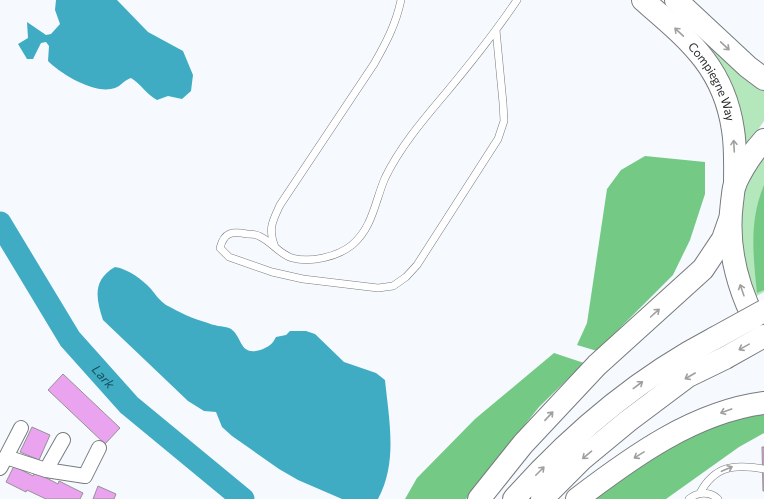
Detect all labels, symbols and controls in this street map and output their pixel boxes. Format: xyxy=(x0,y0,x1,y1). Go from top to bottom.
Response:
one-way arrow xyxy=(675,28,685,37)
street label: Compiegne Way xyxy=(686,39,738,122)
one-way arrow xyxy=(720,41,730,50)
one-way arrow xyxy=(730,140,738,153)
one-way arrow xyxy=(737,284,745,296)
one-way arrow xyxy=(649,309,659,318)
one-way arrow xyxy=(738,344,750,352)
water label: Lark xyxy=(89,361,119,393)
one-way arrow xyxy=(684,372,696,380)
one-way arrow xyxy=(633,381,644,389)
one-way arrow xyxy=(721,408,733,416)
one-way arrow xyxy=(544,411,554,421)
one-way arrow xyxy=(582,450,592,459)
one-way arrow xyxy=(633,451,644,460)
one-way arrow xyxy=(721,464,733,472)
one-way arrow xyxy=(535,466,545,476)

